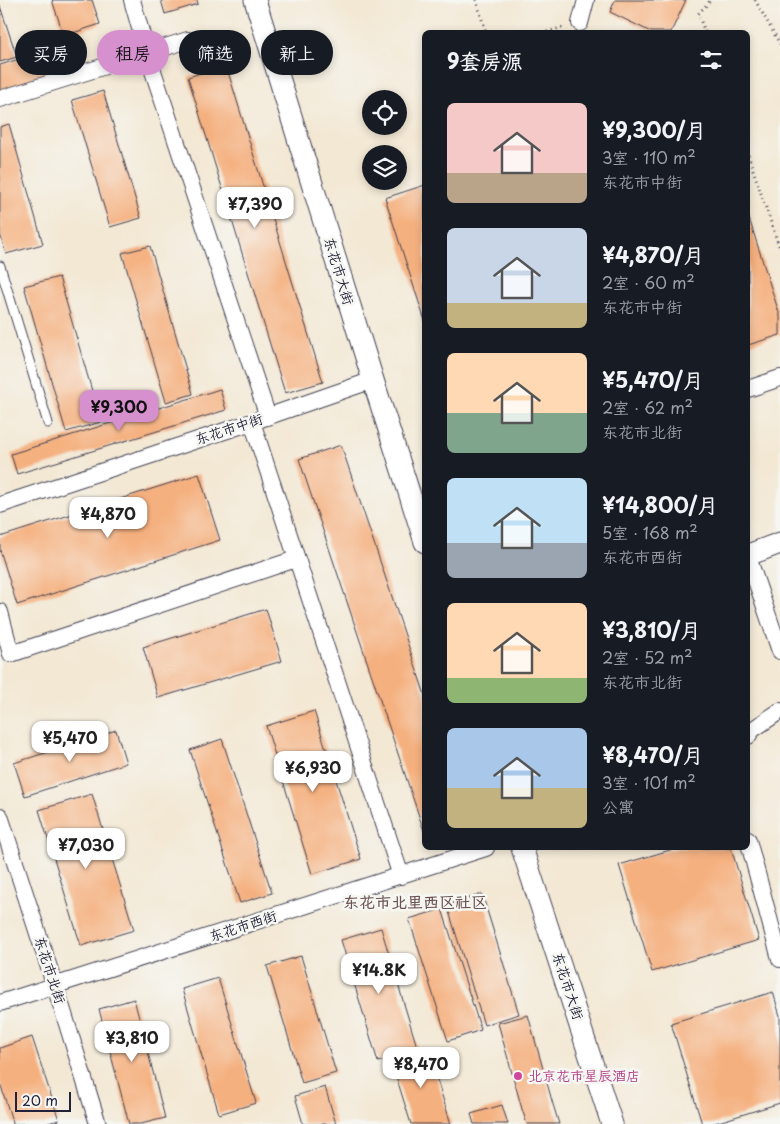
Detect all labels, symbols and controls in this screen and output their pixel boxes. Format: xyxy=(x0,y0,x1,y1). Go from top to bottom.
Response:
chip: 买房 xyxy=(15,30,87,75)
chip: 租房 xyxy=(97,30,169,75)
chip: 筛选 xyxy=(179,30,251,75)
chip: 新上 xyxy=(261,30,333,75)
text: 9套房源 xyxy=(447,44,523,76)
icon: filters xyxy=(697,46,725,74)
map controls xyxy=(362,90,407,190)
button: locate xyxy=(362,90,407,135)
text: ¥9,300/月 xyxy=(602,113,706,145)
icon: home xyxy=(487,123,547,183)
button: layers xyxy=(362,145,407,190)
text: 3室 · 110 m² xyxy=(602,145,696,169)
text: 东花市中街 xyxy=(602,169,682,193)
pin: ¥7,390 xyxy=(214,186,296,229)
text: ¥7,390 xyxy=(228,191,282,215)
street label: 东花市大街 xyxy=(319,234,360,307)
text: ¥4,870/月 xyxy=(602,238,704,270)
icon: home xyxy=(487,248,547,308)
text: 2室 · 60 m² xyxy=(602,270,695,294)
text: 东花市中街 xyxy=(602,294,682,318)
text: ¥5,470/月 xyxy=(602,363,704,395)
icon: home xyxy=(487,373,547,433)
pin: ¥9,300 xyxy=(78,390,160,432)
text: ¥9,300 xyxy=(90,394,148,418)
text: 2室 · 62 m² xyxy=(602,395,693,419)
street label: 东花市中街 xyxy=(192,408,265,449)
text: 东花市北街 xyxy=(602,419,682,443)
text: ¥14,800/月 xyxy=(602,488,718,520)
pin: ¥4,870 xyxy=(67,496,149,539)
icon: home xyxy=(487,498,547,558)
text: ¥4,870 xyxy=(80,501,136,525)
text: 5室 · 168 m² xyxy=(602,520,698,544)
text: 东花市西街 xyxy=(602,544,682,568)
text: ¥3,810/月 xyxy=(602,613,701,645)
icon: home xyxy=(487,623,547,683)
text: 2室 · 52 m² xyxy=(602,645,693,669)
text: 东花市北街 xyxy=(602,669,682,693)
pin: ¥5,470 xyxy=(29,720,111,763)
text: ¥5,470 xyxy=(42,725,98,749)
text: ¥8,470/月 xyxy=(602,738,703,770)
icon: home xyxy=(487,748,547,808)
pin: ¥6,930 xyxy=(272,750,354,793)
text: ¥6,930 xyxy=(285,755,341,779)
text: 3室 · 101 m² xyxy=(602,770,696,794)
text: 公寓 xyxy=(602,794,634,818)
pin: ¥7,030 xyxy=(45,828,127,870)
text: ¥7,030 xyxy=(58,832,114,856)
district label: 东花市北里西区社区 xyxy=(343,889,487,913)
street label: 东花市西街 xyxy=(206,905,279,946)
street label: 东花市北街 xyxy=(30,933,71,1006)
street label: 东花市大街 xyxy=(548,949,589,1022)
pin: ¥14.8K xyxy=(338,952,420,995)
text: ¥14.8K xyxy=(352,957,406,981)
pin: ¥3,810 xyxy=(91,1020,173,1063)
text: ¥3,810 xyxy=(105,1025,159,1049)
pin: ¥8,470 xyxy=(380,1046,462,1089)
text: ¥8,470 xyxy=(394,1051,448,1075)
place label: 北京花市星辰酒店 xyxy=(528,1065,640,1086)
marker: 北京花市星辰酒店 xyxy=(512,1070,524,1082)
scale bar xyxy=(15,1089,71,1112)
text: 20 m xyxy=(22,1090,58,1111)

